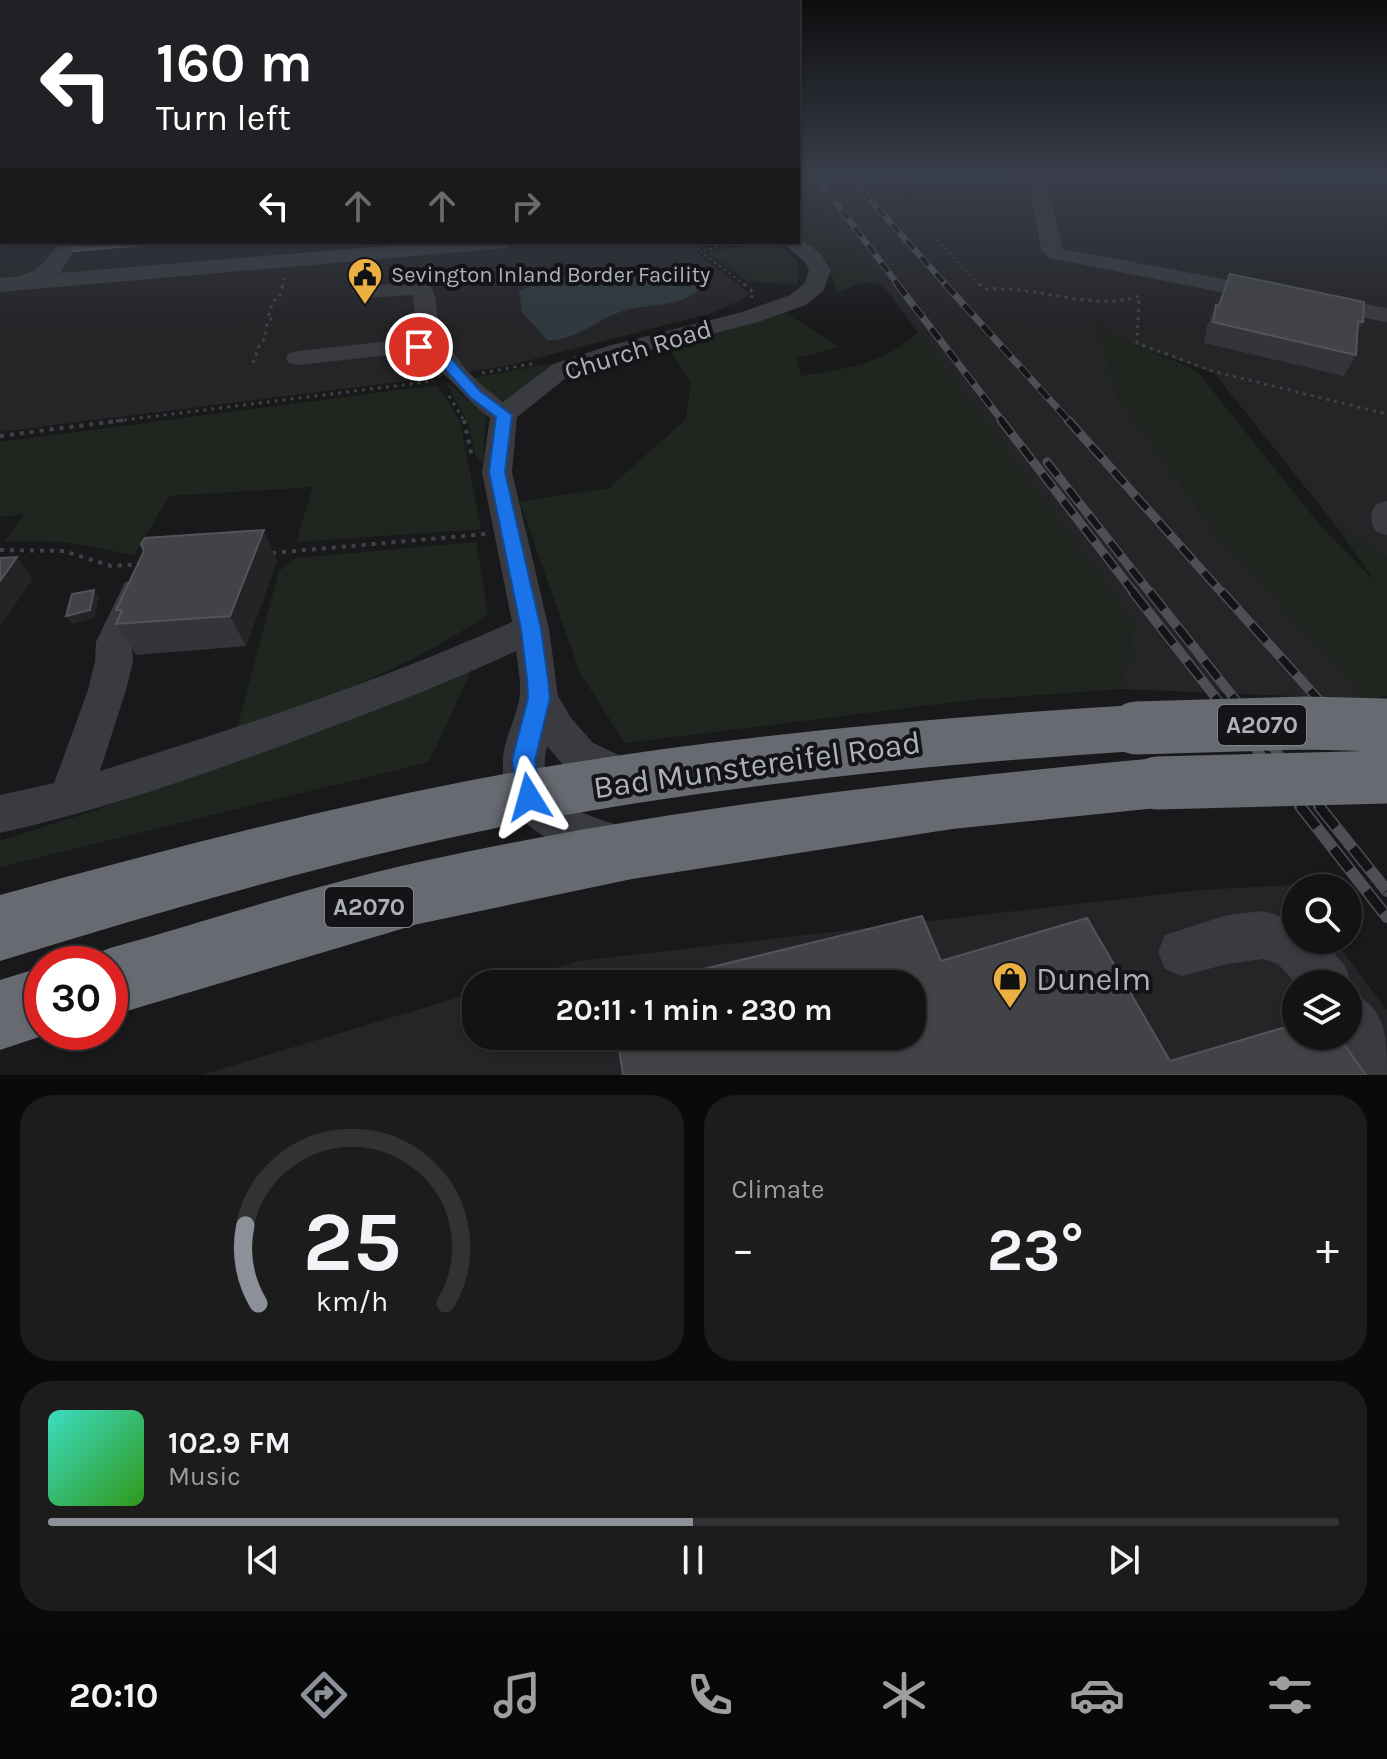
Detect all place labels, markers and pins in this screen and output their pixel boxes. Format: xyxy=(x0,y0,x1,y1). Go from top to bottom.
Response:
public building icon: Sevington Inland Border Facility xyxy=(346,256,384,306)
place label: Sevington Inland Border Facility xyxy=(391,262,710,288)
pin xyxy=(385,313,453,381)
shop icon: Dunelm xyxy=(991,960,1029,1010)
place label: Dunelm xyxy=(1036,961,1151,998)

